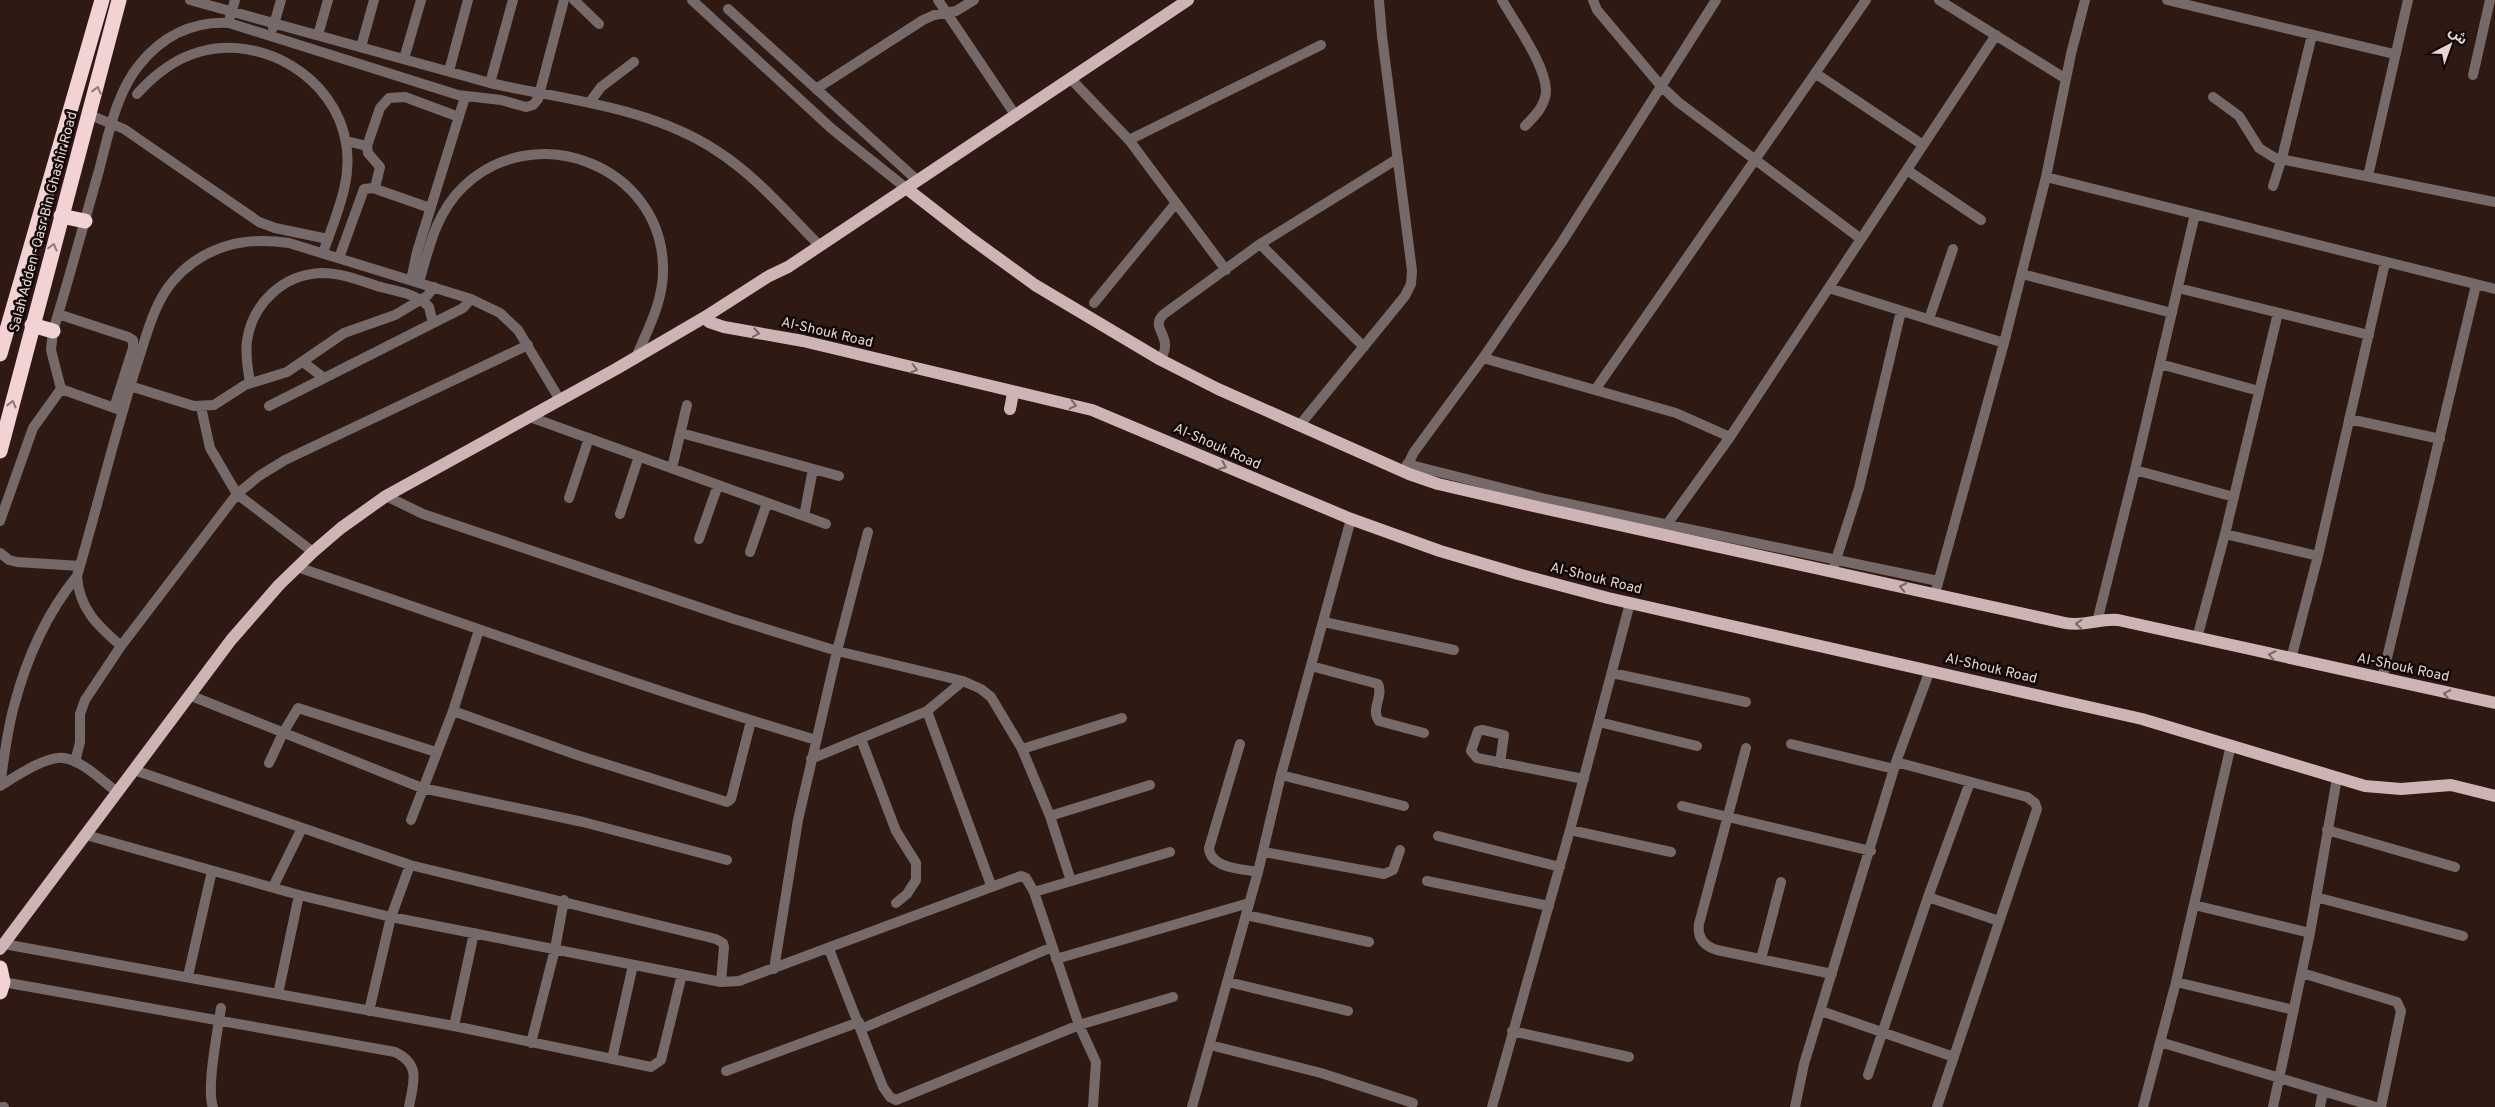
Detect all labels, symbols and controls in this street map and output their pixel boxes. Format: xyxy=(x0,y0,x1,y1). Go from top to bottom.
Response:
north arrow xyxy=(2425,20,2475,70)
text: ش xyxy=(2445,24,2470,49)
one-way arrow xyxy=(91,87,101,95)
street label: Salah Adden -Qasr Bin Ghashir Road xyxy=(6,110,82,334)
one-way arrow xyxy=(47,242,58,251)
street label: Al-Shouk Road xyxy=(779,314,875,352)
one-way arrow xyxy=(752,327,760,337)
one-way arrow xyxy=(910,363,919,374)
one-way arrow xyxy=(1068,399,1077,410)
one-way arrow xyxy=(6,400,17,409)
street label: Al-Shouk Road xyxy=(1171,420,1263,474)
one-way arrow xyxy=(1218,459,1227,470)
street label: Al-Shouk Road xyxy=(1548,559,1644,599)
one-way arrow xyxy=(1898,582,1907,593)
one-way arrow xyxy=(2074,619,2082,630)
street label: Al-Shouk Road xyxy=(1943,650,2039,688)
one-way arrow xyxy=(2267,650,2276,661)
street label: Al-Shouk Road xyxy=(2355,650,2451,686)
one-way arrow xyxy=(2443,689,2452,699)

